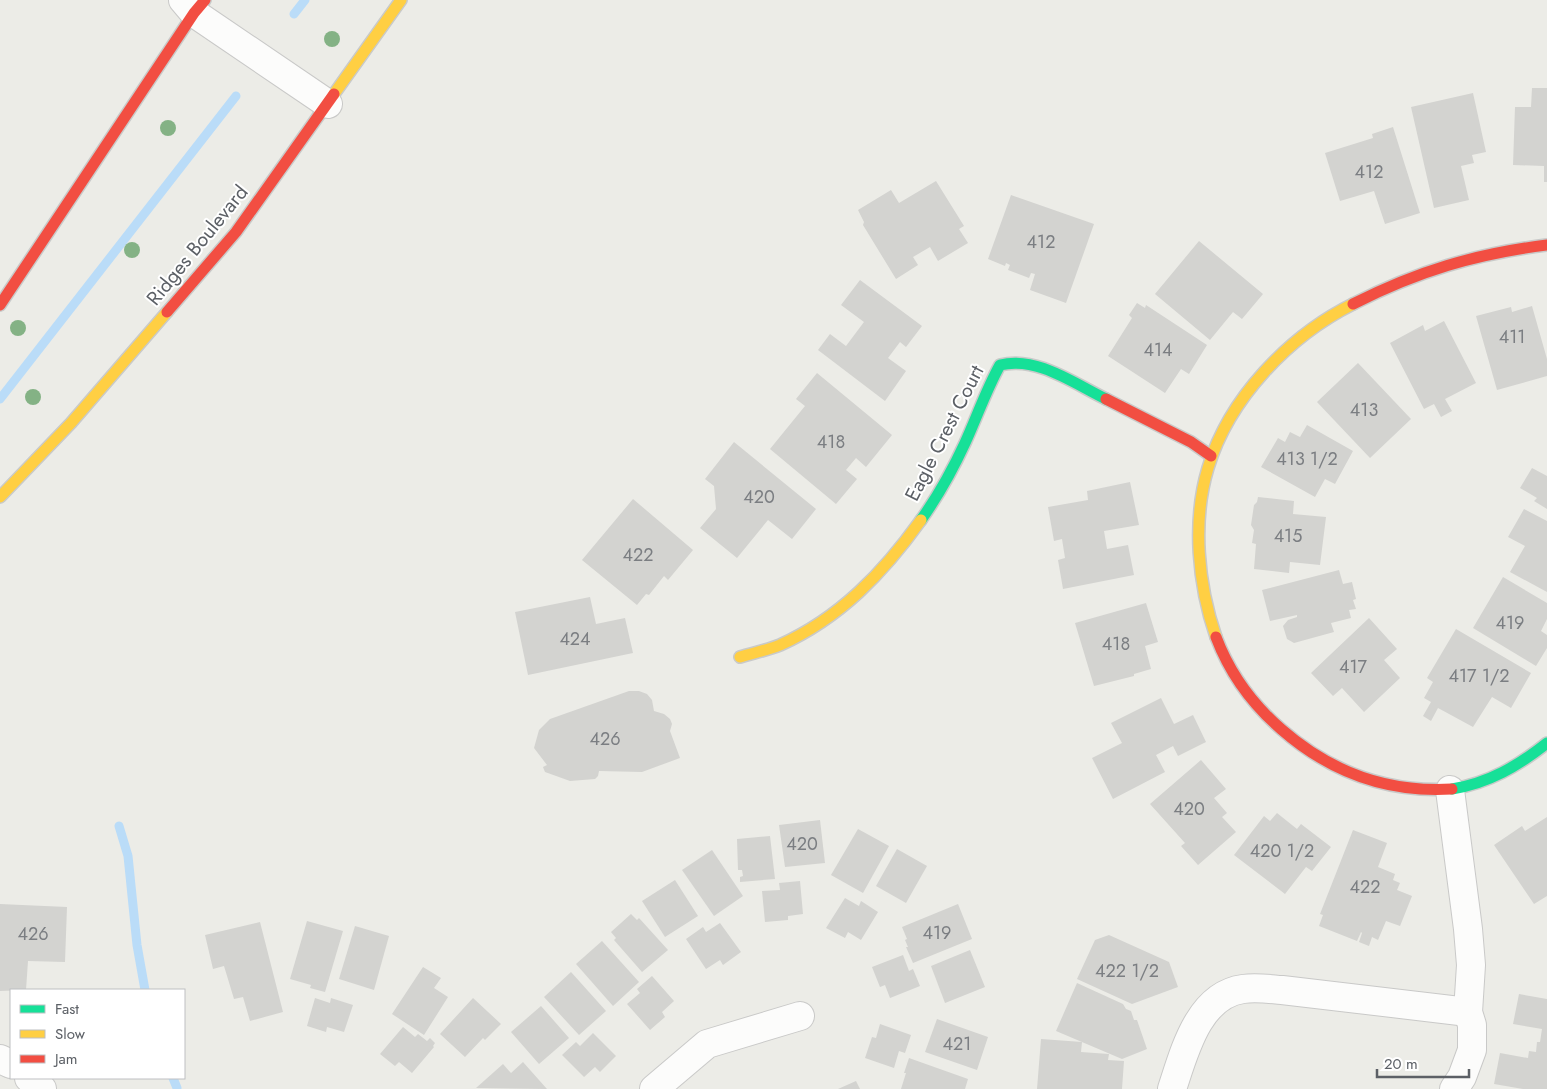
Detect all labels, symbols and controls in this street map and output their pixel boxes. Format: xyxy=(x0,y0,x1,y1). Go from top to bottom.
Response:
house number: 412 xyxy=(1355,159,1383,185)
street label: Ridges Boulevard xyxy=(140,179,255,312)
house number: 412 xyxy=(1027,229,1055,255)
house number: 411 xyxy=(1499,324,1525,350)
house number: 414 xyxy=(1143,337,1173,363)
street label: Eagle Crest Court xyxy=(898,360,991,506)
house number: 413 xyxy=(1350,397,1378,423)
house number: 418 xyxy=(817,429,845,455)
house number: 413 1/2 xyxy=(1276,446,1338,472)
house number: 420 xyxy=(743,484,775,510)
house number: 415 xyxy=(1274,523,1302,549)
house number: 422 xyxy=(623,542,653,568)
house number: 419 xyxy=(1496,610,1524,636)
house number: 424 xyxy=(559,626,591,652)
house number: 418 xyxy=(1102,631,1130,657)
house number: 417 xyxy=(1339,654,1368,680)
house number: 417 1/2 xyxy=(1448,663,1510,689)
house number: 426 xyxy=(589,726,621,752)
house number: 420 xyxy=(1173,796,1205,822)
house number: 420 xyxy=(786,831,818,857)
house number: 420 1/2 xyxy=(1250,838,1314,864)
house number: 422 xyxy=(1350,874,1380,900)
house number: 419 xyxy=(923,920,951,946)
house number: 426 xyxy=(17,921,49,947)
house number: 422 1/2 xyxy=(1095,958,1159,984)
legend xyxy=(10,989,185,1079)
text: Fast xyxy=(55,998,79,1020)
text: Slow xyxy=(55,1023,86,1045)
house number: 421 xyxy=(943,1031,971,1057)
scale bar xyxy=(1377,1046,1470,1078)
text: Jam xyxy=(53,1048,78,1070)
text: 20 m xyxy=(1384,1053,1418,1075)

